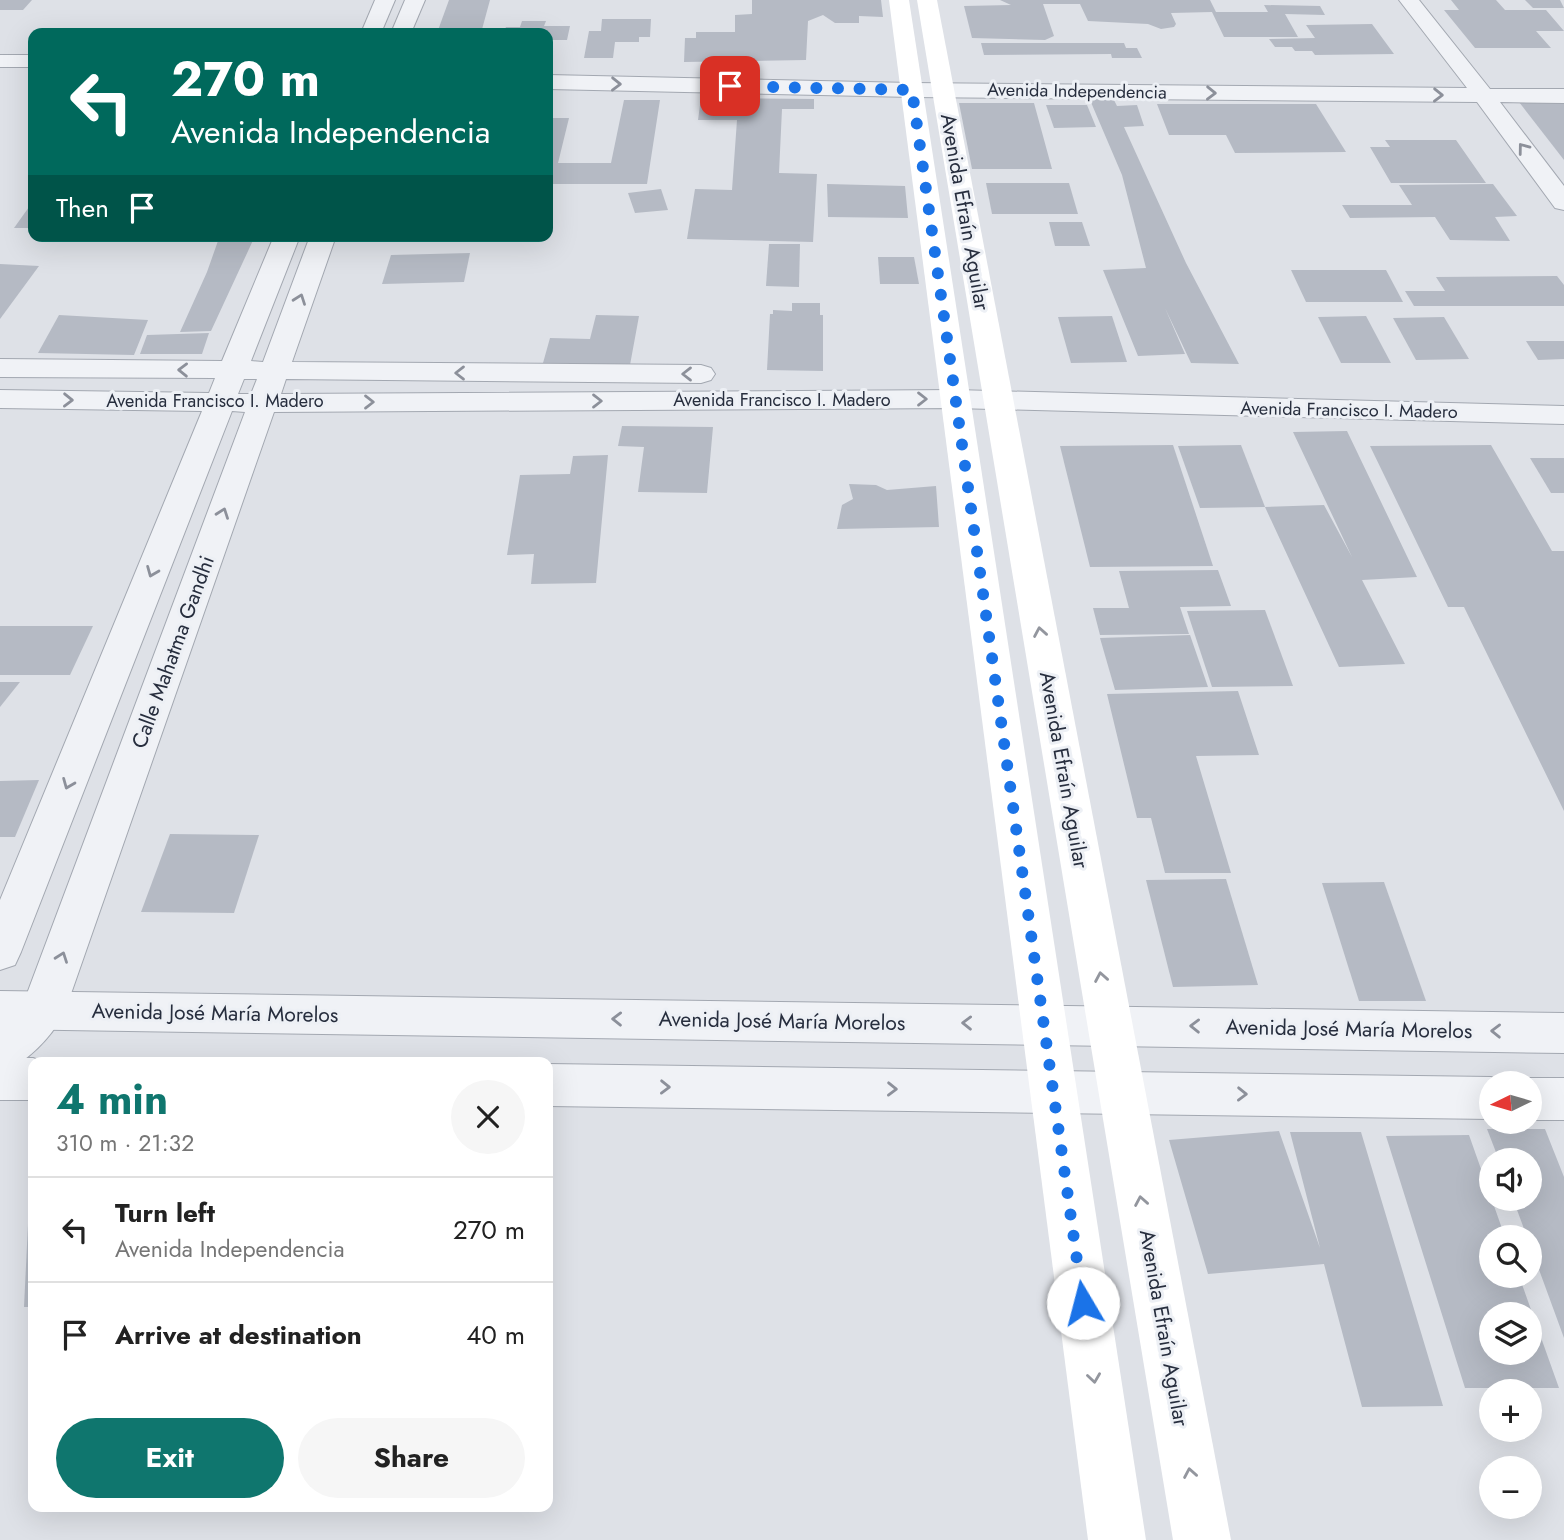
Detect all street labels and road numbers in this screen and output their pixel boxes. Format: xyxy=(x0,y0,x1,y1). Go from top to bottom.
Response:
street label: Avenida Independencia xyxy=(987,76,1167,106)
street label: Avenida Efraín Aguilar xyxy=(933,111,997,314)
street label: Avenida Francisco I. Madero xyxy=(673,387,891,413)
street label: Avenida Francisco I. Madero xyxy=(106,388,324,414)
street label: Avenida Francisco I. Madero xyxy=(1240,395,1458,425)
street label: Calle Mahatma Gandhi xyxy=(124,551,222,753)
street label: Avenida Efraín Aguilar xyxy=(1032,669,1096,872)
street label: Avenida José María Morelos xyxy=(91,996,339,1030)
street label: Avenida José María Morelos xyxy=(658,1004,906,1038)
street label: Avenida José María Morelos xyxy=(1225,1012,1473,1046)
street label: Avenida Efraín Aguilar xyxy=(1132,1227,1196,1430)

